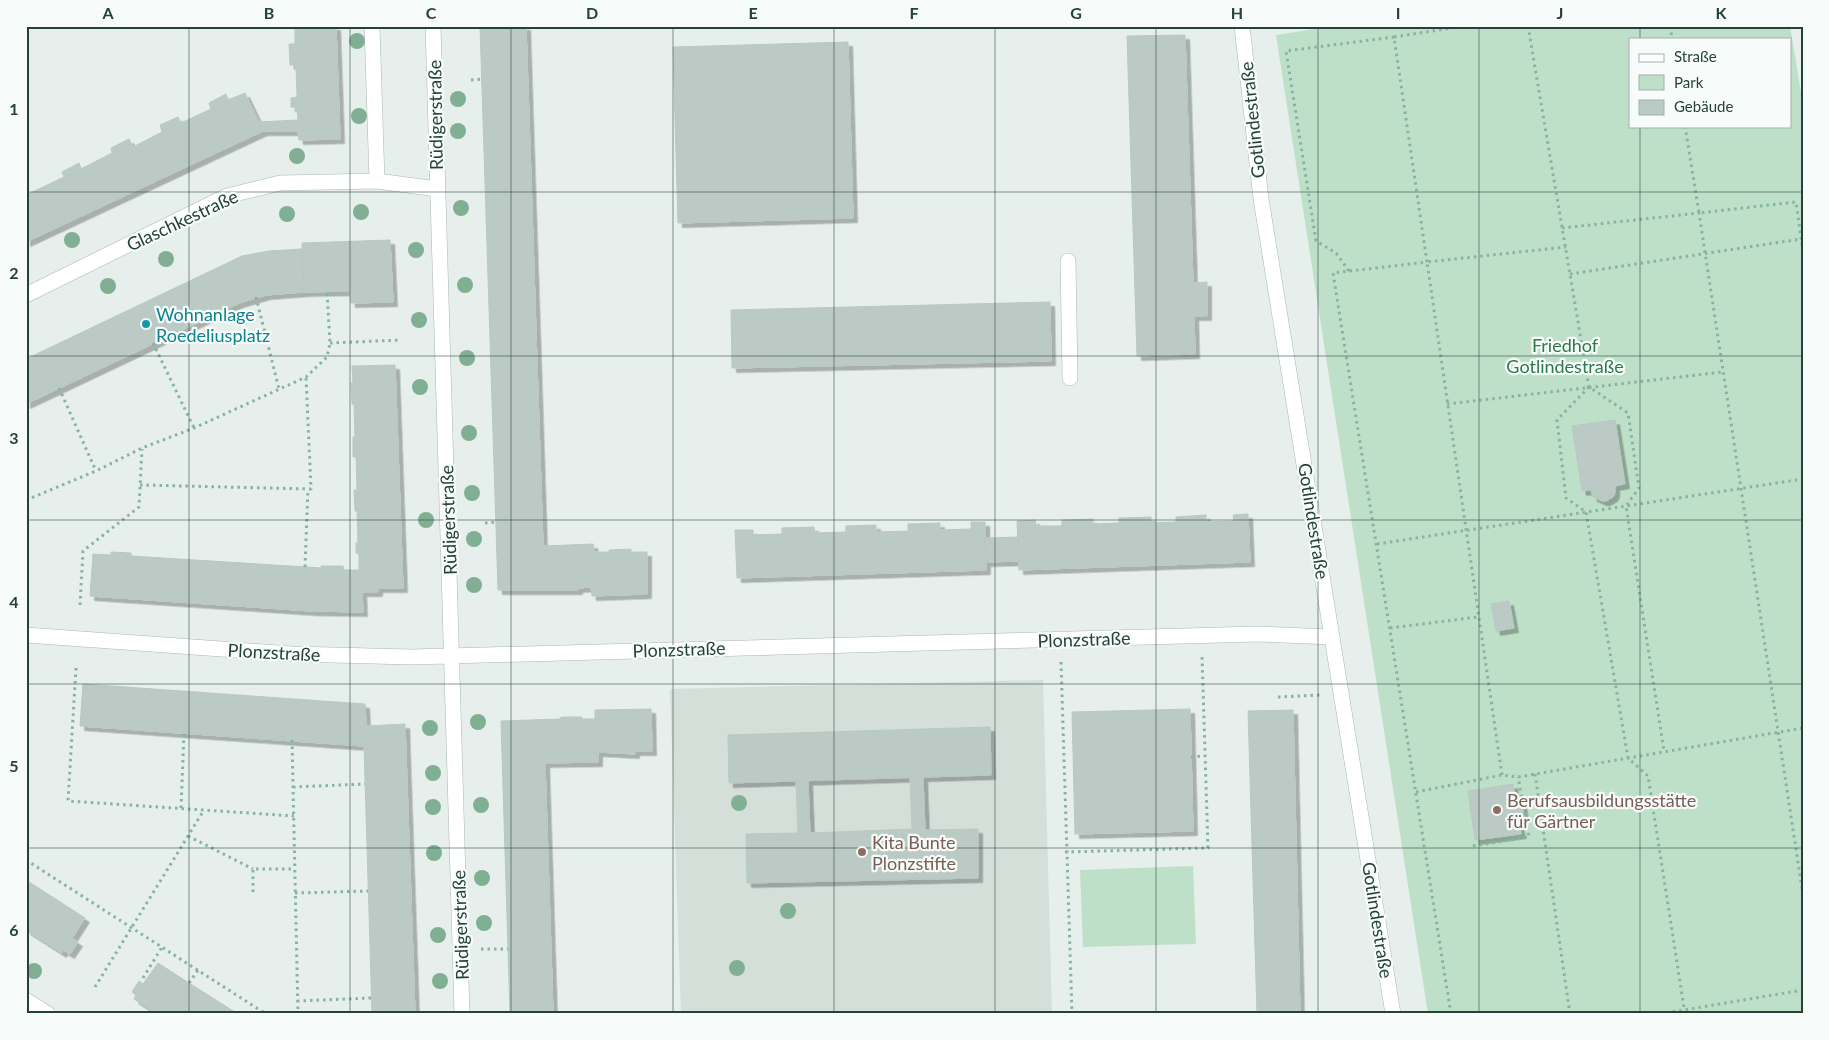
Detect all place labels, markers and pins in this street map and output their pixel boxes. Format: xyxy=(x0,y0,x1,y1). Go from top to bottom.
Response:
place label: Wohnanlage Roedeliusplatz xyxy=(156,303,270,346)
marker: Wohnanlage Roedeliusplatz xyxy=(140,318,152,330)
place label: Berufsausbildungsstätte für Gärtner xyxy=(1507,789,1696,832)
marker: Berufsausbildungsstätte für Gärtner xyxy=(1491,804,1503,816)
place label: Kita Bunte Plonzstifte xyxy=(872,831,956,874)
marker: Kita Bunte Plonzstifte xyxy=(856,846,868,858)

